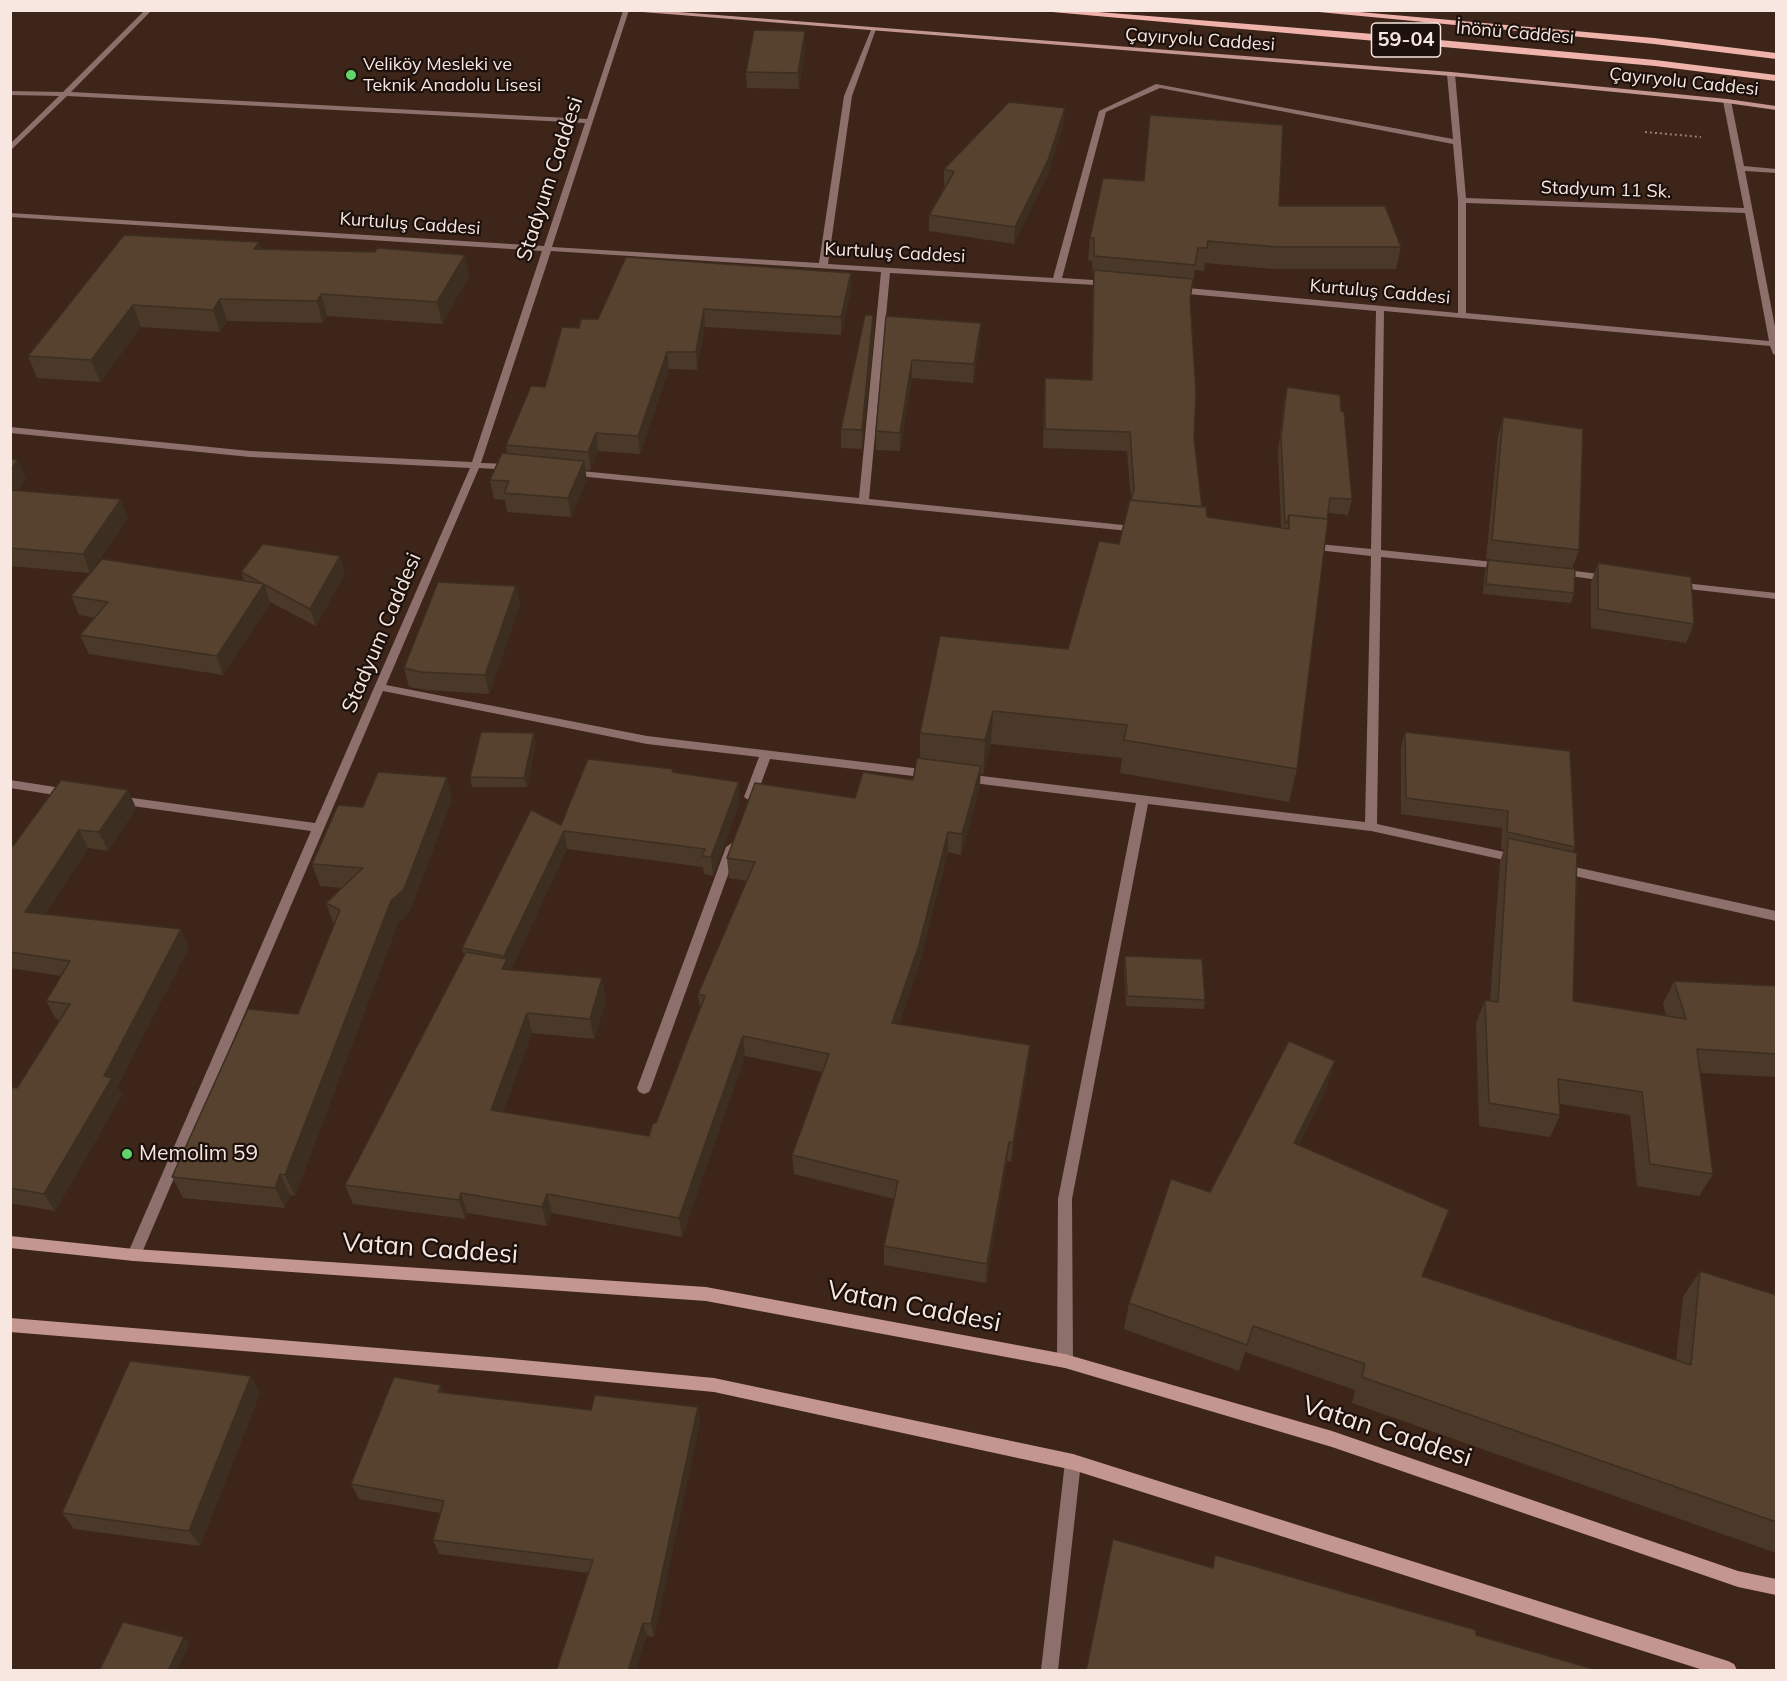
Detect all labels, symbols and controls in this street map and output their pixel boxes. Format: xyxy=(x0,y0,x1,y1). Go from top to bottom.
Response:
street label: İnönü Caddesi xyxy=(1455,17,1575,49)
road number: 59-04 xyxy=(1372,23,1440,57)
street label: Çayıryolu Caddesi xyxy=(1124,24,1276,56)
place label: Veliköy Mesleki ve Teknik Anadolu Lisesi xyxy=(363,54,541,97)
street label: Çayıryolu Caddesi xyxy=(1608,63,1760,101)
marker: Veliköy Mesleki ve Teknik Anadolu Lisesi xyxy=(344,68,358,82)
street label: Stadyum Caddesi xyxy=(512,94,588,264)
street label: Stadyum 11 Sk. xyxy=(1540,177,1672,203)
street label: Kurtuluş Caddesi xyxy=(339,208,481,240)
street label: Kurtuluş Caddesi xyxy=(824,239,966,267)
street label: Kurtuluş Caddesi xyxy=(1309,275,1451,309)
street label: Stadyum Caddesi xyxy=(337,549,427,717)
place label: Memolim 59 xyxy=(139,1141,258,1167)
marker: Memolim 59 xyxy=(120,1147,134,1161)
street label: Vatan Caddesi xyxy=(341,1227,519,1271)
street label: Vatan Caddesi xyxy=(824,1275,1004,1339)
street label: Vatan Caddesi xyxy=(1298,1390,1476,1474)

